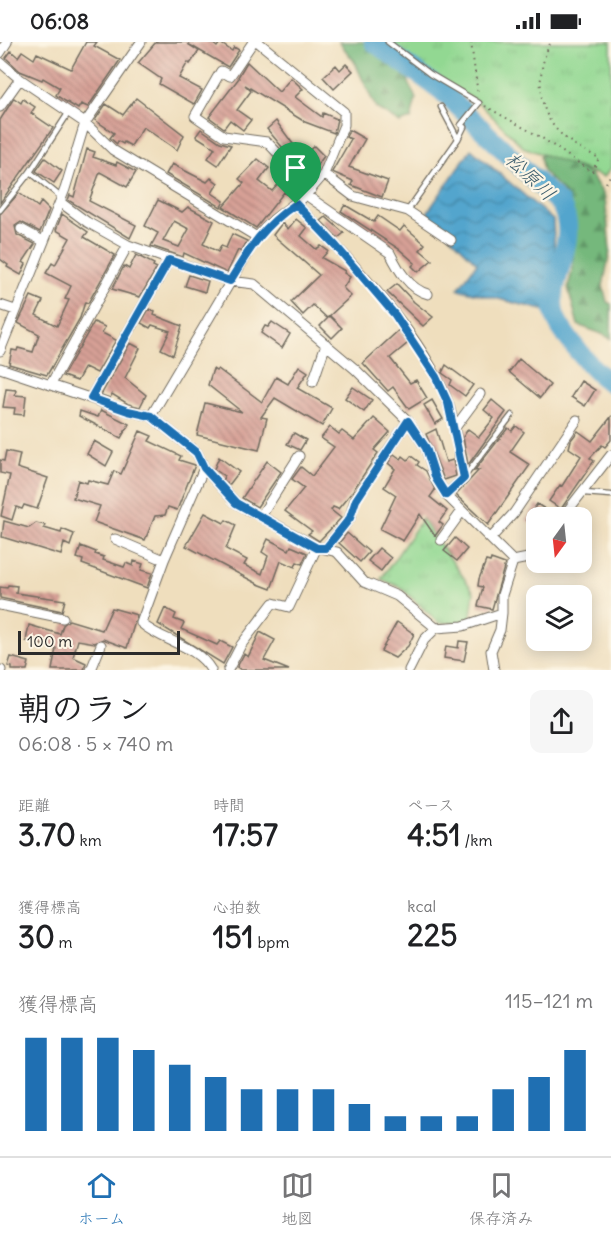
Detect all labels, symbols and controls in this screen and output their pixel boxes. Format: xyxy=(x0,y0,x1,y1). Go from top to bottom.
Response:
text: 06:08 xyxy=(30,7,89,35)
pin xyxy=(270,142,321,204)
water label: 松原川 xyxy=(501,146,561,206)
icon: arrive xyxy=(279,151,312,184)
north arrow xyxy=(526,507,592,573)
map controls xyxy=(526,507,592,651)
button: layers xyxy=(526,585,592,651)
scale bar xyxy=(18,628,180,656)
text: 100 m xyxy=(27,631,72,651)
text: 朝のラン xyxy=(18,687,150,729)
button: share xyxy=(530,690,593,753)
text: 06:08 · 5 × 740 m xyxy=(18,731,173,756)
text: 距離 xyxy=(18,795,50,815)
text: 時間 xyxy=(213,795,245,815)
text: ペース xyxy=(407,795,454,815)
text: 3.70 xyxy=(18,816,76,854)
text: 17:57 xyxy=(213,816,278,854)
text: 4:51 xyxy=(407,816,461,854)
text: km xyxy=(76,830,102,850)
text: /km xyxy=(461,830,492,850)
text: kcal xyxy=(407,896,436,916)
text: 獲得標高 xyxy=(18,897,82,917)
text: 心拍数 xyxy=(213,897,261,917)
text: 225 xyxy=(407,916,457,954)
text: 30 xyxy=(18,918,55,956)
text: 151 xyxy=(213,918,254,956)
text: m xyxy=(55,932,73,952)
text: bpm xyxy=(254,932,290,952)
text: 115–121 m xyxy=(505,988,593,1013)
text: 獲得標高 xyxy=(18,991,98,1016)
tab: ホーム xyxy=(78,1169,125,1229)
tab: 地図 xyxy=(281,1169,314,1229)
tab: 保存済み xyxy=(469,1169,533,1229)

